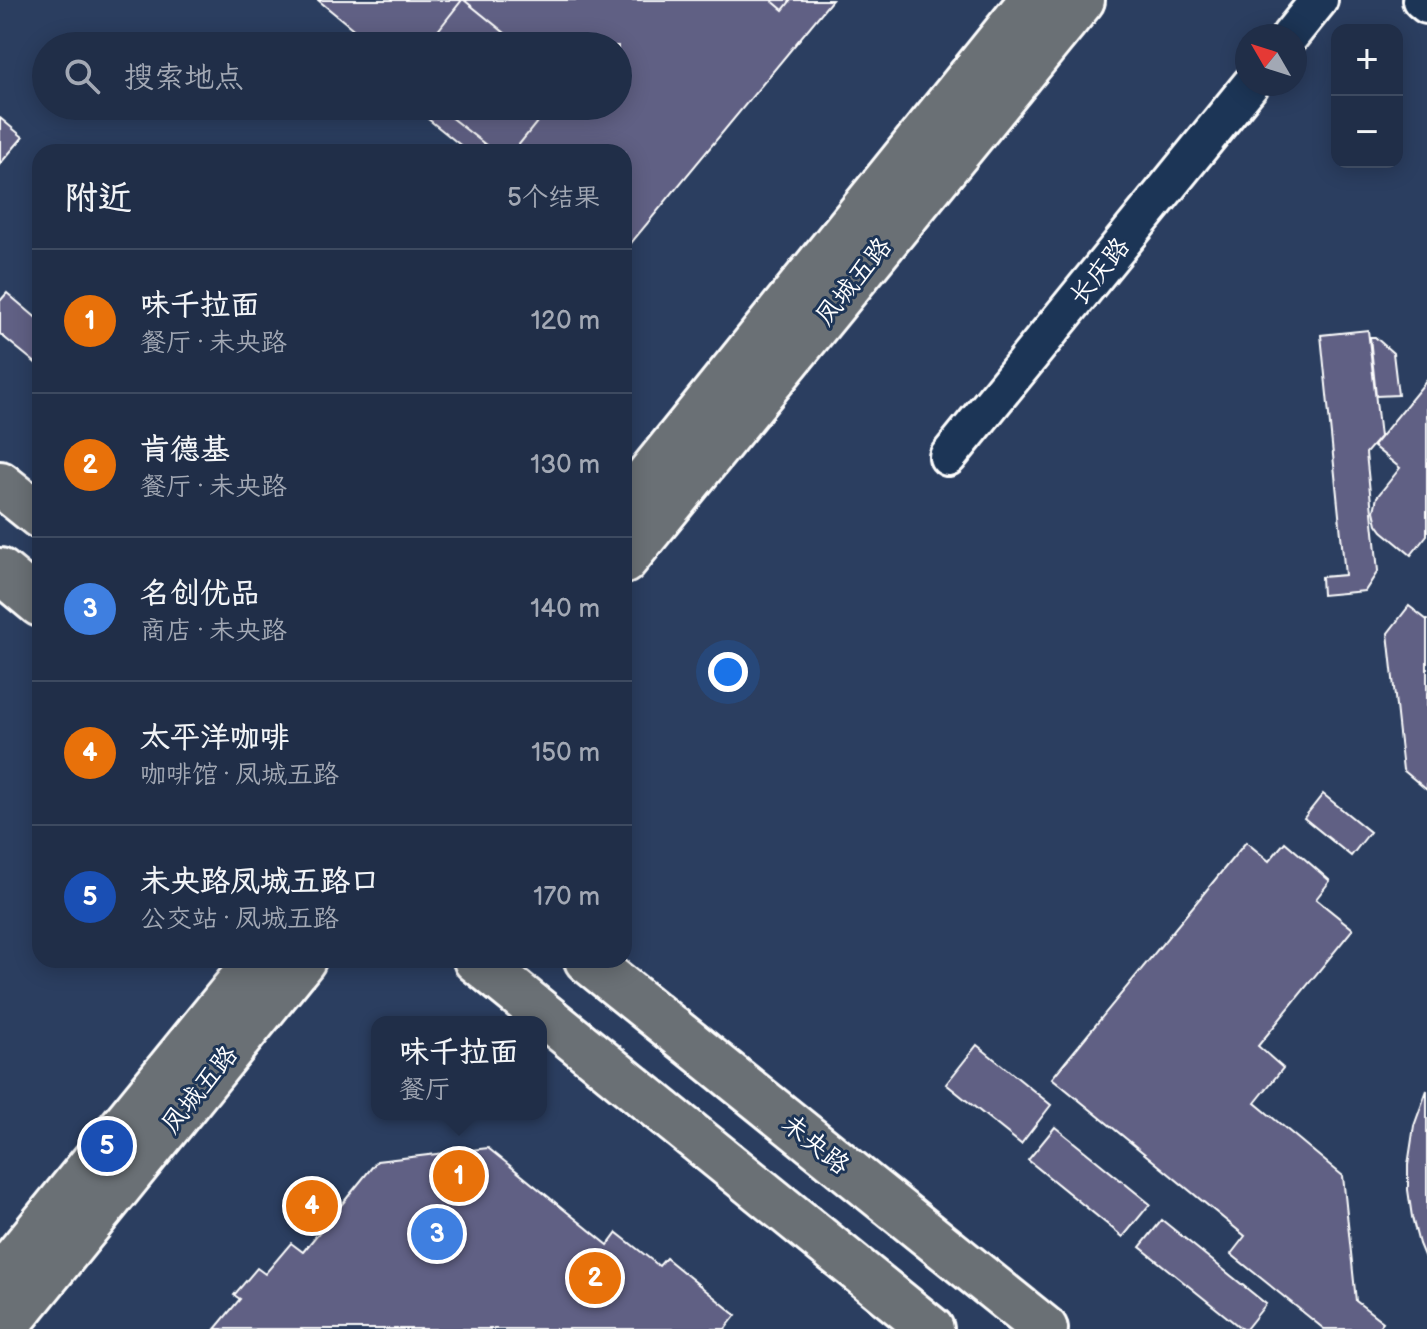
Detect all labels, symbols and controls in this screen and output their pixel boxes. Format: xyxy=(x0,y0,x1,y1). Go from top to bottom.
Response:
north arrow xyxy=(1235,24,1307,96)
map controls xyxy=(1331,24,1403,168)
button: + xyxy=(1331,24,1403,96)
search box xyxy=(32,32,632,120)
icon: search xyxy=(60,54,104,98)
text: 搜索地点 xyxy=(124,60,244,96)
button: − xyxy=(1331,96,1403,168)
text: 附近 xyxy=(64,178,132,219)
text: 5个结果 xyxy=(507,183,600,214)
street label: 凤城五路 xyxy=(809,232,899,332)
street label: 长庆路 xyxy=(1064,232,1137,312)
text: 味千拉面 xyxy=(140,288,260,324)
text: 1 xyxy=(85,306,95,337)
text: 120 m xyxy=(531,306,600,337)
text: 餐厅 · 未央路 xyxy=(140,328,287,359)
text: 肯德基 xyxy=(140,432,230,468)
text: 2 xyxy=(82,450,98,481)
text: 130 m xyxy=(530,450,600,481)
text: 餐厅 · 未央路 xyxy=(140,472,287,503)
text: 名创优品 xyxy=(140,576,260,612)
text: 3 xyxy=(82,594,98,625)
text: 140 m xyxy=(530,594,600,625)
text: 商店 · 未央路 xyxy=(140,616,287,647)
your location xyxy=(708,652,748,692)
text: 太平洋咖啡 xyxy=(140,720,290,756)
text: 4 xyxy=(82,738,98,769)
text: 150 m xyxy=(531,738,600,769)
text: 咖啡馆 · 凤城五路 xyxy=(140,760,339,791)
text: 未央路凤城五路口 xyxy=(140,864,380,900)
text: 5 xyxy=(82,882,98,913)
text: 170 m xyxy=(533,882,600,913)
text: 公交站 · 凤城五路 xyxy=(140,904,339,935)
popup xyxy=(371,1016,547,1120)
text: 味千拉面 xyxy=(399,1035,519,1071)
street label: 凤城五路 xyxy=(155,1040,245,1140)
text: 餐厅 xyxy=(399,1075,451,1106)
street label: 未央路 xyxy=(775,1109,855,1182)
pin: 5 xyxy=(81,1116,133,1176)
pin: 1 xyxy=(433,1146,485,1206)
pin: 4 xyxy=(286,1176,338,1236)
pin: 3 xyxy=(411,1204,463,1264)
pin: 2 xyxy=(569,1248,621,1308)

